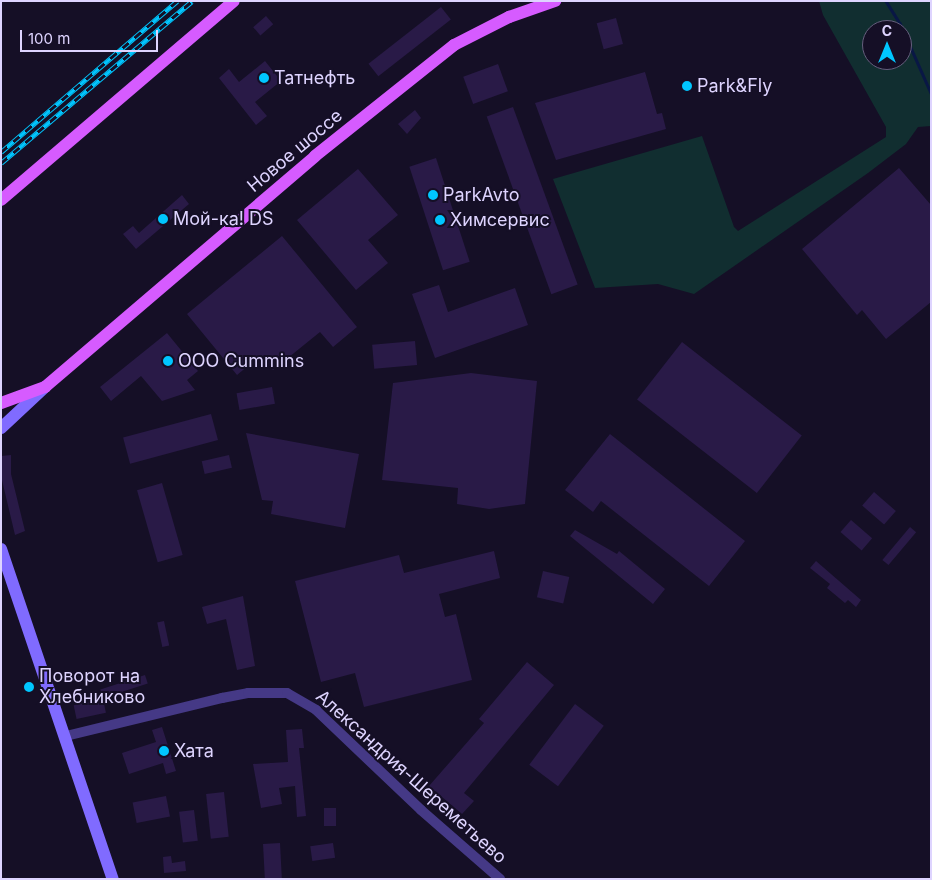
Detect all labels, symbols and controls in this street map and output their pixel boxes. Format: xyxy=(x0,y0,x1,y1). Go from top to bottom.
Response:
scale bar xyxy=(22,20,160,52)
north arrow xyxy=(862,20,912,70)
text: С xyxy=(882,22,892,39)
text: 100 m xyxy=(28,29,70,48)
place label: Татнефть xyxy=(274,67,355,89)
marker: Татнефть xyxy=(258,72,270,84)
place label: Park&Fly xyxy=(697,75,772,97)
marker: Park&Fly xyxy=(681,80,693,92)
street label: Новое шоссе xyxy=(243,105,347,197)
place label: ParkAvto xyxy=(443,184,520,206)
marker: ParkAvto xyxy=(427,189,439,201)
place label: Мой-ка! DS xyxy=(173,208,274,230)
place label: Химсервис xyxy=(450,209,550,231)
marker: Мой-ка! DS xyxy=(157,213,169,225)
marker: Химсервис xyxy=(434,214,446,226)
place label: OOO Cummins xyxy=(178,350,304,372)
marker: OOO Cummins xyxy=(162,355,174,367)
place label: Поворот на Хлебниково xyxy=(39,666,145,709)
marker: Поворот на Хлебниково xyxy=(23,681,35,693)
street label: Александрия-Шереметьево xyxy=(311,686,511,868)
place label: Хата xyxy=(174,740,214,762)
marker: Хата xyxy=(158,745,170,757)

